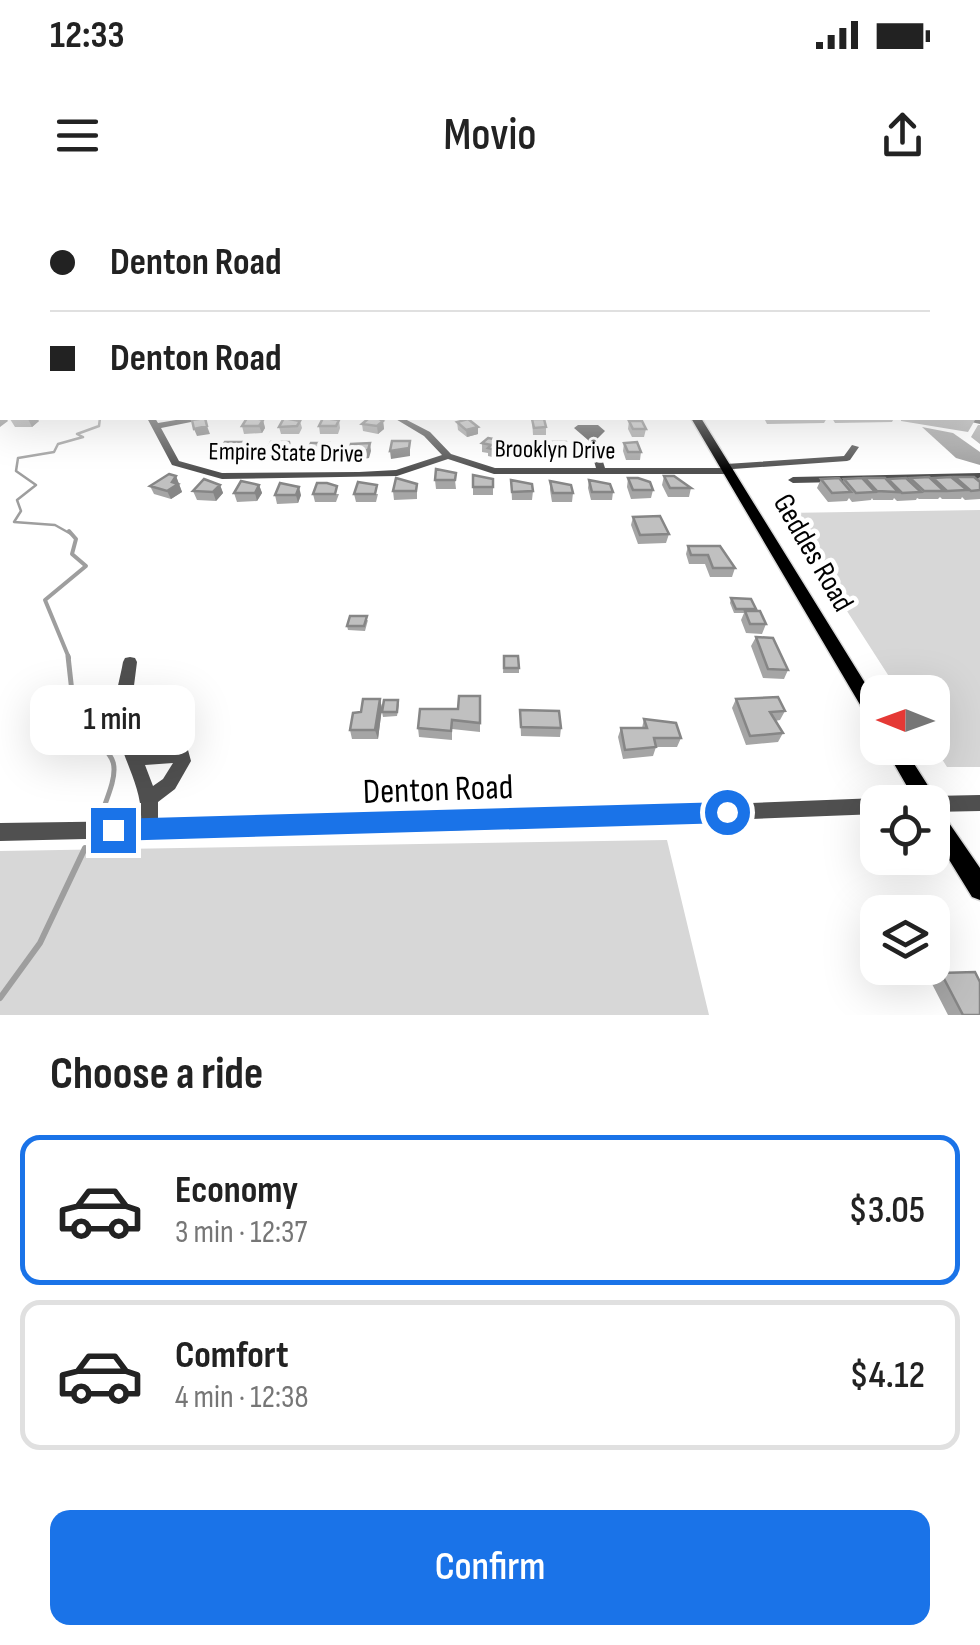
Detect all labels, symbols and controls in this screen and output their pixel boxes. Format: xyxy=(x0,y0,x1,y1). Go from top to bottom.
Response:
text: 12:33 xyxy=(50,13,125,58)
icon: menu xyxy=(50,108,105,163)
text: Movio xyxy=(444,108,536,163)
icon: share xyxy=(875,108,930,163)
text: Denton Road xyxy=(110,240,282,285)
text: Denton Road xyxy=(110,336,282,381)
street label: Brooklyn Drive xyxy=(494,433,616,467)
street label: Empire State Drive xyxy=(208,436,364,470)
street label: Geddes Road xyxy=(765,488,861,618)
north arrow xyxy=(860,675,950,765)
map controls xyxy=(860,675,950,985)
callout: 1 min xyxy=(31,685,196,755)
text: 1 min xyxy=(83,700,142,739)
street label: Denton Road xyxy=(362,766,514,814)
button: locate xyxy=(860,785,950,875)
route start xyxy=(705,790,750,835)
route end xyxy=(91,808,136,853)
button: layers xyxy=(860,895,950,985)
text: Choose a ride xyxy=(50,1047,263,1102)
icon: car xyxy=(55,1165,145,1255)
text: Economy xyxy=(175,1168,298,1213)
text: $3.05 xyxy=(848,1188,925,1233)
text: 3 min · 12:37 xyxy=(175,1213,307,1252)
icon: car xyxy=(55,1330,145,1420)
text: Comfort xyxy=(175,1333,289,1378)
text: $4.12 xyxy=(850,1353,925,1398)
text: 4 min · 12:38 xyxy=(175,1378,308,1417)
button: Confirm xyxy=(50,1510,930,1625)

